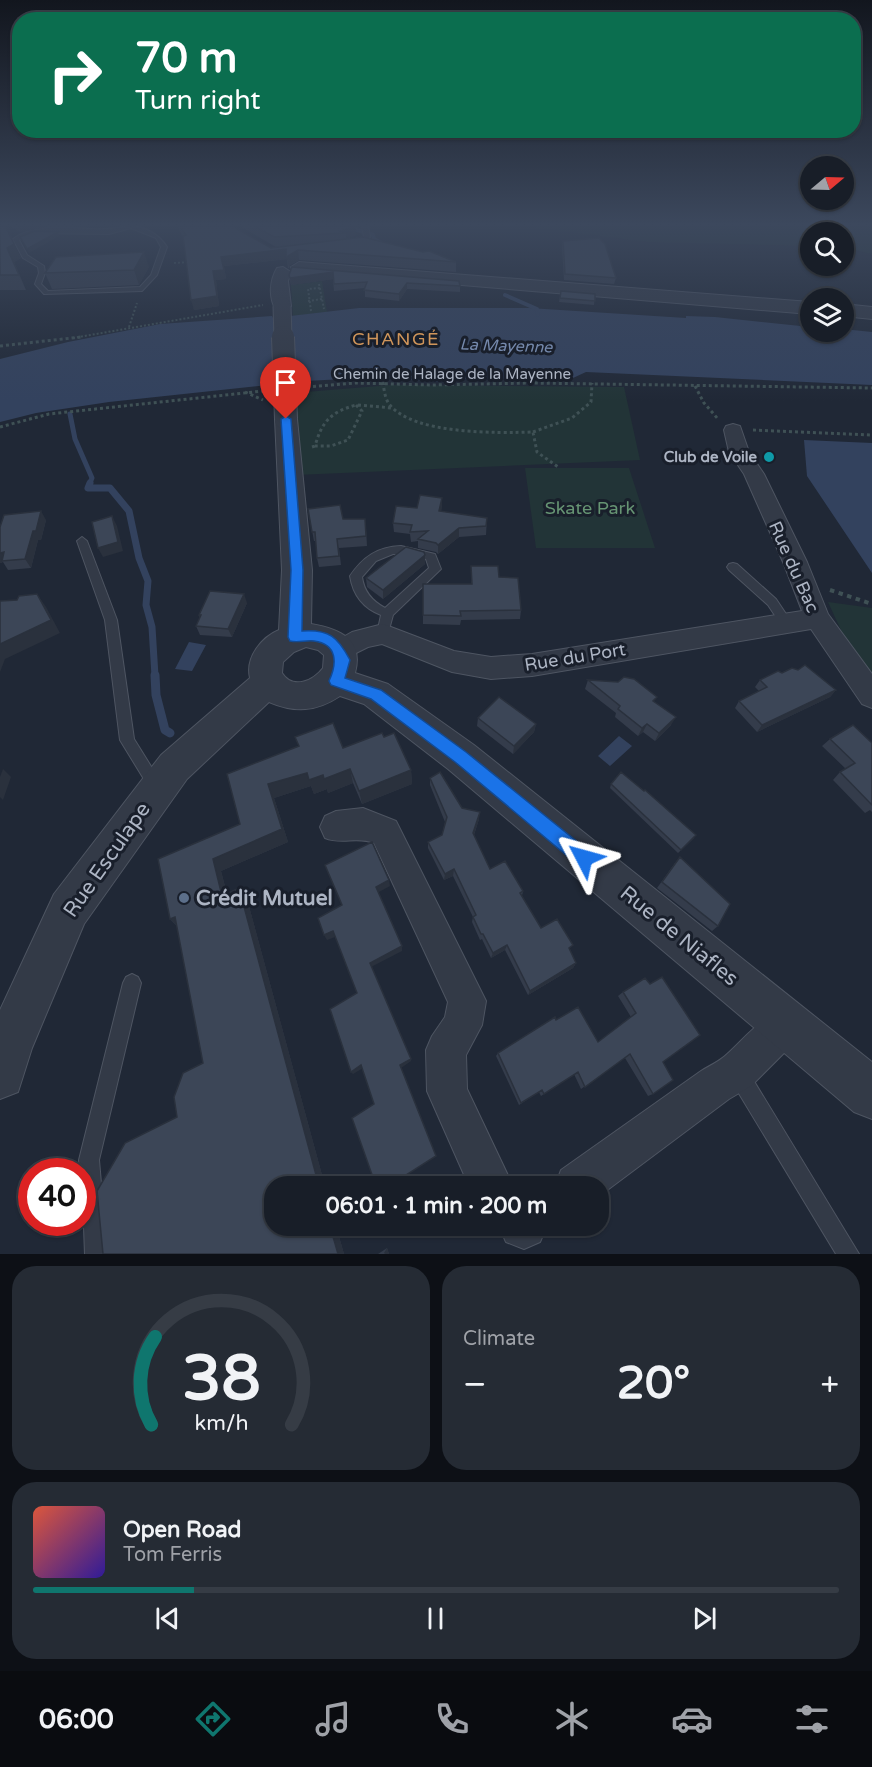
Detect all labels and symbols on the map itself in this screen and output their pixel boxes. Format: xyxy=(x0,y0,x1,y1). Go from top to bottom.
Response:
north arrow xyxy=(800,156,854,210)
district label: CHANGÉ xyxy=(352,328,440,350)
water label: La Mayenne xyxy=(459,334,554,358)
pin xyxy=(260,357,311,419)
street label: Chemin de Halage de la Mayenne xyxy=(333,365,571,383)
place label: Club de Voile xyxy=(664,448,758,466)
marker: Club de Voile xyxy=(762,450,776,464)
park label: Skate Park xyxy=(545,497,635,519)
street label: Rue du Bac xyxy=(764,518,824,616)
street label: Rue du Port xyxy=(523,638,627,676)
street label: Rue Esculape xyxy=(58,798,156,922)
position arrow xyxy=(552,826,616,890)
street label: Rue de Niafles xyxy=(615,881,743,991)
place label: Crédit Mutuel xyxy=(196,886,333,911)
marker: Crédit Mutuel xyxy=(177,891,191,905)
speed limit sign: 40 xyxy=(18,1158,96,1236)

